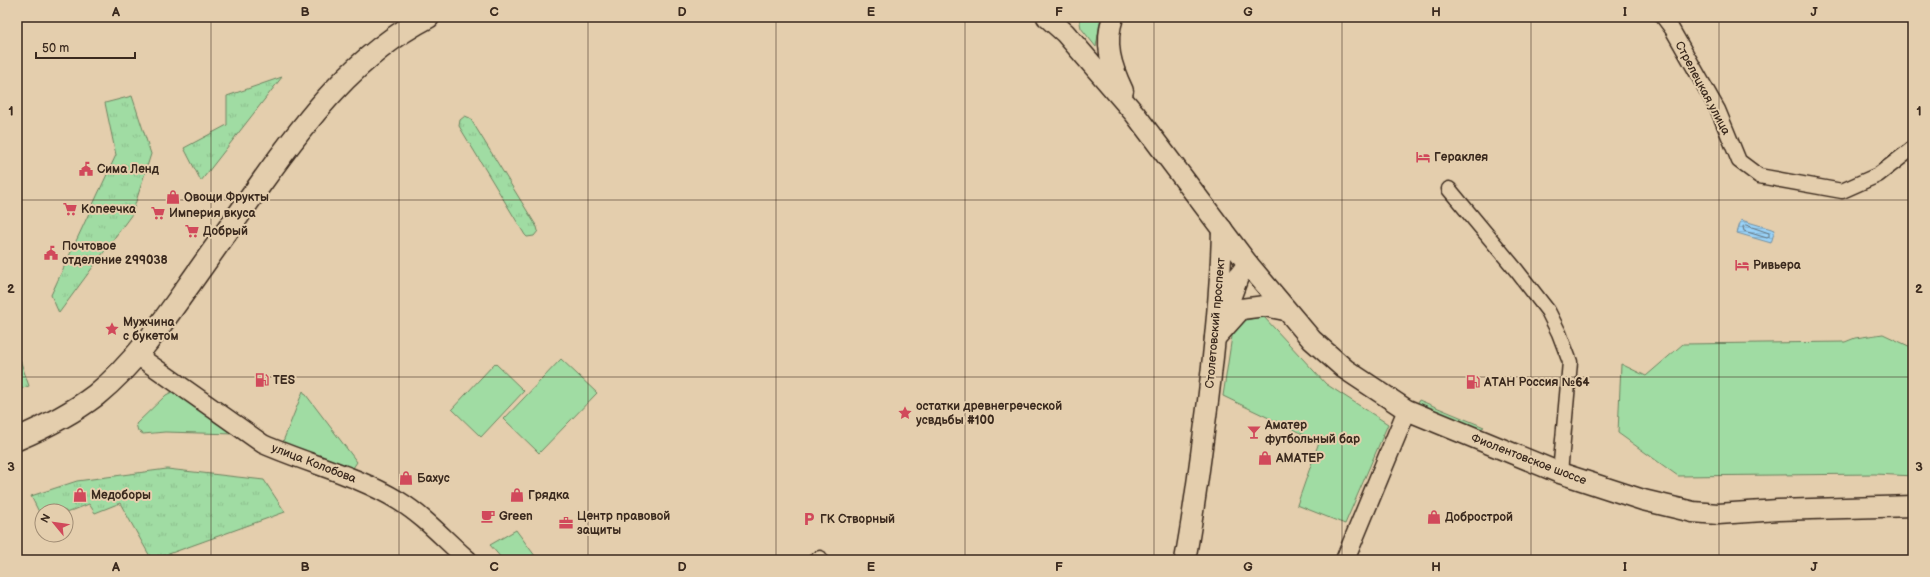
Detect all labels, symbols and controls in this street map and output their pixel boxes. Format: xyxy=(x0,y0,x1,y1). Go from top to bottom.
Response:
text: A xyxy=(111,4,120,20)
text: B xyxy=(300,4,310,20)
text: C xyxy=(489,4,499,20)
text: D xyxy=(677,4,687,20)
text: E xyxy=(867,4,876,20)
text: F xyxy=(1055,4,1063,20)
text: G xyxy=(1243,4,1253,20)
text: H xyxy=(1431,4,1441,20)
text: I xyxy=(1623,4,1627,20)
text: J xyxy=(1810,4,1818,20)
scale bar xyxy=(36,34,135,60)
street label: Стрелецкая улица xyxy=(1671,39,1734,138)
text: 50 m xyxy=(42,41,69,56)
text: 1 xyxy=(8,103,14,119)
text: 1 xyxy=(1916,103,1922,119)
hotel icon: Гераклея xyxy=(1415,149,1431,165)
place label: Гераклея xyxy=(1434,150,1488,165)
public building icon: Сима Ленд xyxy=(78,161,94,177)
place label: Сима Ленд xyxy=(97,162,160,177)
shop icon: Овощи Фрукты xyxy=(165,189,181,205)
place label: Овощи Фрукты xyxy=(184,190,269,205)
supermarket icon: Копеечка xyxy=(62,201,78,217)
place label: Копеечка xyxy=(81,202,137,217)
supermarket icon: Империя вкуса xyxy=(150,205,166,221)
place label: Империя вкуса xyxy=(169,206,257,221)
supermarket icon: Добрый xyxy=(184,223,200,239)
place label: Добрый xyxy=(203,224,248,239)
place label: Почтовое отделение 299038 xyxy=(62,239,168,268)
public building icon: Почтовое отделение 299038 xyxy=(43,245,59,261)
street label: Столетовский проспект xyxy=(1202,256,1229,389)
hotel icon: Ривьера xyxy=(1734,257,1750,273)
place label: Ривьера xyxy=(1753,258,1802,273)
text: 2 xyxy=(7,281,15,297)
text: 2 xyxy=(1915,281,1923,297)
place label: Мужчина с букетом xyxy=(123,315,178,344)
place icon: Мужчина с букетом xyxy=(104,321,120,337)
fuel station icon: TES xyxy=(254,372,270,388)
place label: TES xyxy=(273,373,295,388)
fuel station icon: АТАН Россия №64 xyxy=(1465,374,1481,390)
place label: АТАН Россия №64 xyxy=(1483,375,1590,390)
place label: остатки древнегреческой усвдьбы #100 xyxy=(916,399,1062,428)
place icon: остатки древнегреческой усвдьбы #100 xyxy=(897,405,913,421)
place label: Аматер футбольный бар xyxy=(1264,418,1360,447)
bar icon: Аматер футбольный бар xyxy=(1246,424,1262,440)
street label: Фиолентовское шоссе xyxy=(1469,431,1589,489)
street label: улица Колобова xyxy=(269,440,358,487)
shop icon: АМАТЕР xyxy=(1257,450,1273,466)
place label: АМАТЕР xyxy=(1275,451,1324,466)
text: 3 xyxy=(7,459,15,475)
text: 3 xyxy=(1915,459,1923,475)
shop icon: Бахус xyxy=(398,470,414,486)
place label: Бахус xyxy=(417,471,450,486)
shop icon: Медоборы xyxy=(72,487,88,503)
shop icon: Грядка xyxy=(509,487,525,503)
place label: Медоборы xyxy=(91,488,151,503)
place label: Грядка xyxy=(528,488,570,503)
north arrow xyxy=(34,503,74,543)
cafe icon: Green xyxy=(480,508,496,524)
place label: Green xyxy=(499,509,533,524)
place label: Центр правовой защиты xyxy=(577,509,670,538)
shop icon: Добрострой xyxy=(1426,509,1442,525)
place label: Добрострой xyxy=(1445,510,1513,525)
parking icon: ГК Створный xyxy=(801,511,817,527)
text: N xyxy=(38,512,53,525)
place label: ГК Створный xyxy=(820,512,895,527)
office icon: Центр правовой защиты xyxy=(558,515,574,531)
text: A xyxy=(111,559,120,575)
text: B xyxy=(300,559,310,575)
text: C xyxy=(489,559,499,575)
text: D xyxy=(677,559,687,575)
text: E xyxy=(867,559,876,575)
text: F xyxy=(1055,559,1063,575)
text: G xyxy=(1243,559,1253,575)
text: H xyxy=(1431,559,1441,575)
text: I xyxy=(1623,559,1627,575)
text: J xyxy=(1810,559,1818,575)

